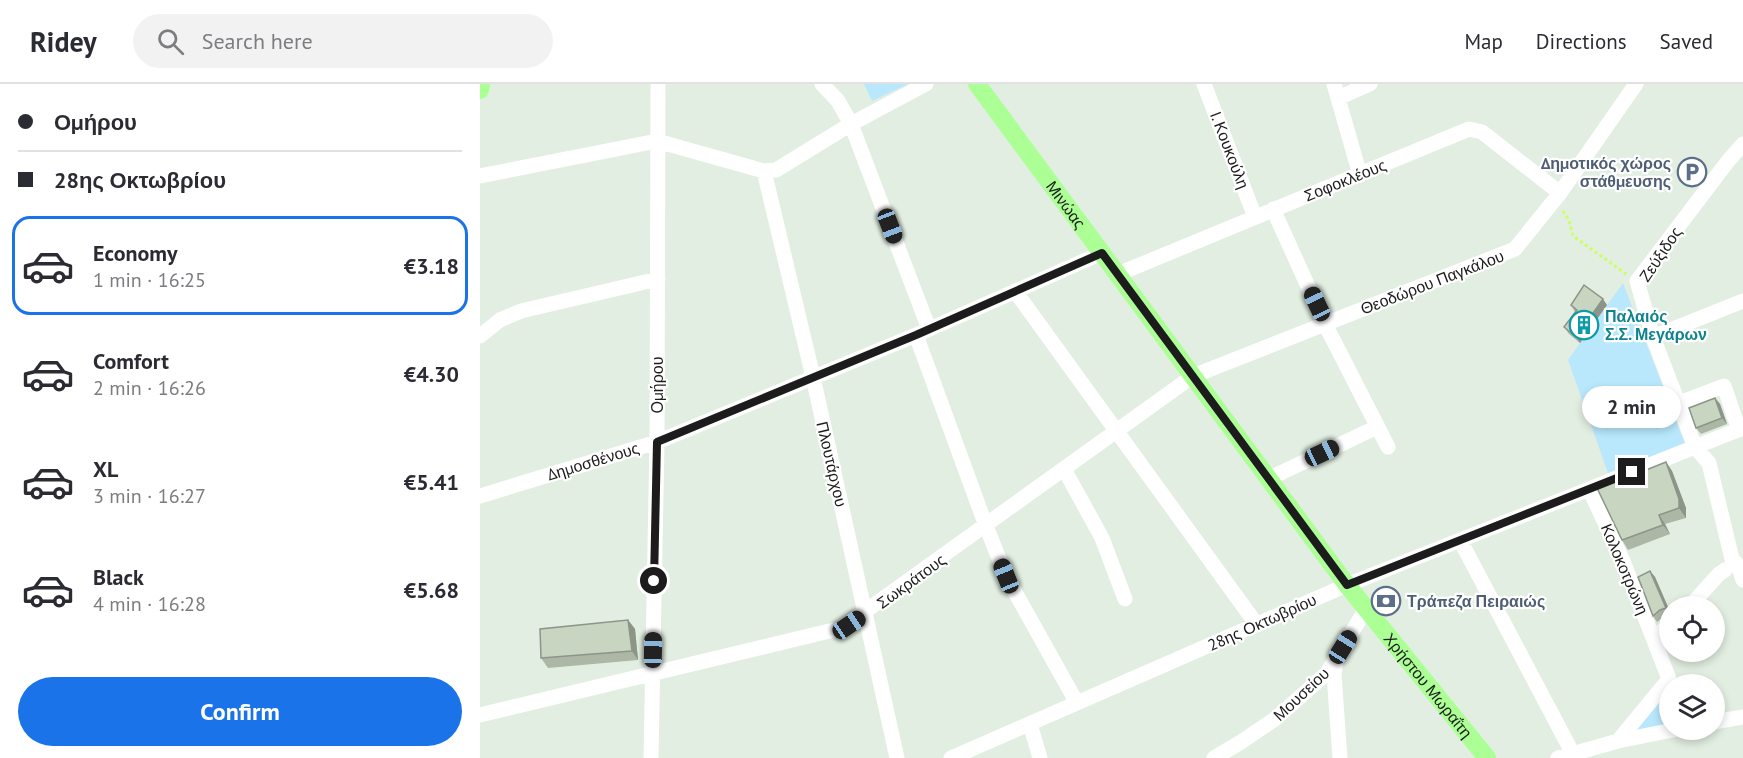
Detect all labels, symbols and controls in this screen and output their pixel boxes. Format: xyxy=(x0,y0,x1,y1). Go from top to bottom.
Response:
search box xyxy=(133,14,553,68)
text: Ridey xyxy=(30,23,97,60)
icon: search xyxy=(154,25,187,58)
text: Search here xyxy=(202,27,313,55)
text: Map xyxy=(1464,28,1503,55)
text: Directions xyxy=(1536,28,1627,55)
text: Saved xyxy=(1660,28,1713,55)
text: Ομήρου xyxy=(54,108,137,136)
street label: Ι. Κουκούλη xyxy=(1206,108,1254,192)
place label: Δημοτικός χώρος στάθμευσης xyxy=(1541,153,1671,191)
street label: Σοφοκλέους xyxy=(1301,154,1389,205)
parking icon: Δημοτικός χώρος στάθμευσης xyxy=(1676,156,1708,188)
text: 28ης Οκτωβρίου xyxy=(54,166,226,194)
street label: Μινώας xyxy=(1042,177,1090,233)
car xyxy=(875,206,905,246)
street label: Ζεύξιδος xyxy=(1634,223,1686,285)
icon: car xyxy=(21,239,75,293)
text: Economy xyxy=(93,239,177,267)
street label: Θεοδώρου Παγκάλου xyxy=(1357,245,1507,319)
text: €3.18 xyxy=(404,252,459,280)
text: 1 min · 16:25 xyxy=(93,267,206,293)
car xyxy=(1301,284,1333,324)
place label: Παλαιός Σ.Σ. Μεγάρων xyxy=(1605,306,1707,344)
building icon: Παλαιός Σ.Σ. Μεγάρων xyxy=(1568,309,1600,341)
icon: car xyxy=(21,347,75,401)
text: Comfort xyxy=(93,347,169,375)
street label: Ομήρου xyxy=(647,357,667,413)
text: €4.30 xyxy=(404,360,459,388)
text: 2 min · 16:26 xyxy=(93,375,206,401)
callout: 2 min xyxy=(1582,385,1682,427)
text: 2 min xyxy=(1607,394,1656,420)
street label: Πλουτάρχου xyxy=(812,419,852,509)
street label: Δημοσθένους xyxy=(545,437,642,484)
car xyxy=(1302,437,1342,469)
icon: car xyxy=(21,455,75,509)
text: XL xyxy=(93,455,118,483)
route end xyxy=(1618,458,1645,485)
text: €5.41 xyxy=(404,468,459,496)
text: 3 min · 16:27 xyxy=(93,483,206,509)
street label: Κολοκοτρώνη xyxy=(1597,520,1653,618)
street label: Σωκράτους xyxy=(873,549,950,613)
car xyxy=(991,556,1021,596)
icon: car xyxy=(21,563,75,617)
text: Black xyxy=(93,563,144,591)
route start xyxy=(640,567,667,594)
text: €5.68 xyxy=(404,576,459,604)
bank icon: Τράπεζα Πειραιώς xyxy=(1370,585,1402,617)
street label: 28ης Οκτωβρίου xyxy=(1205,589,1319,655)
text: 4 min · 16:28 xyxy=(93,591,206,617)
place label: Τράπεζα Πειραιώς xyxy=(1407,591,1545,611)
map controls xyxy=(1659,596,1725,740)
button: locate xyxy=(1659,596,1725,662)
car xyxy=(829,607,869,643)
car xyxy=(1326,627,1360,667)
street label: Χρήστου Μωραΐτη xyxy=(1380,629,1477,742)
car xyxy=(644,632,662,668)
street label: Μουσείου xyxy=(1269,663,1333,725)
button: layers xyxy=(1659,674,1725,740)
button: Confirm xyxy=(18,677,462,746)

